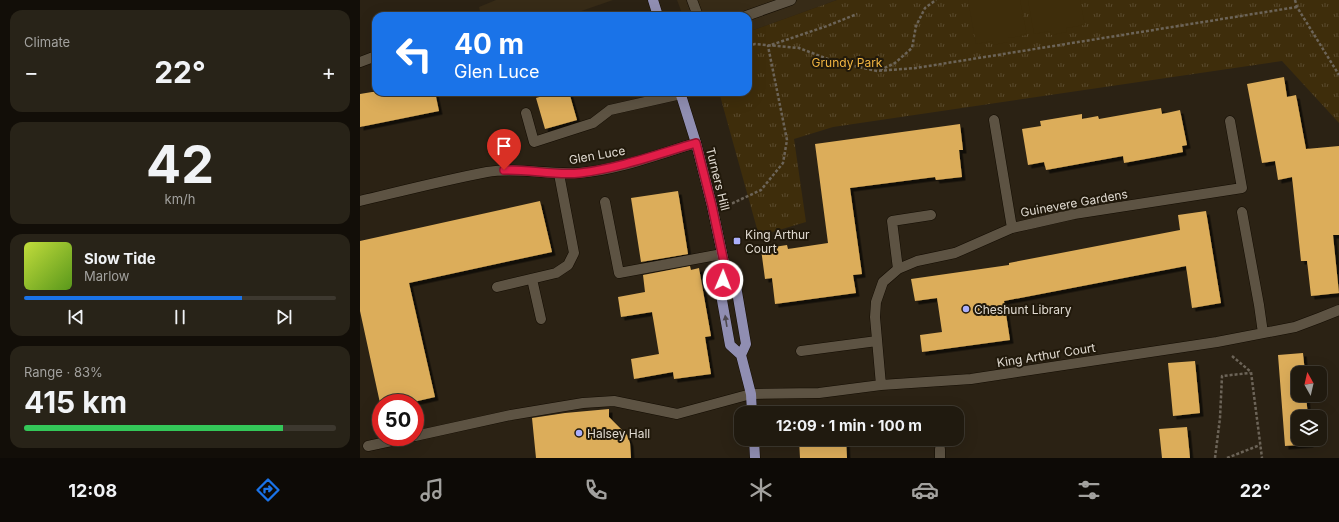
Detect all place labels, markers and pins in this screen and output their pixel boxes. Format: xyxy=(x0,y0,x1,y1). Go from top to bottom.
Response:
pin xyxy=(487,129,521,170)
place label: King Arthur Court xyxy=(745,227,810,256)
marker: King Arthur Court xyxy=(732,236,742,246)
place label: Cheshunt Library xyxy=(974,302,1072,317)
marker: Cheshunt Library xyxy=(961,304,971,314)
place label: Halsey Hall xyxy=(587,426,650,441)
marker: Halsey Hall xyxy=(574,428,584,438)

